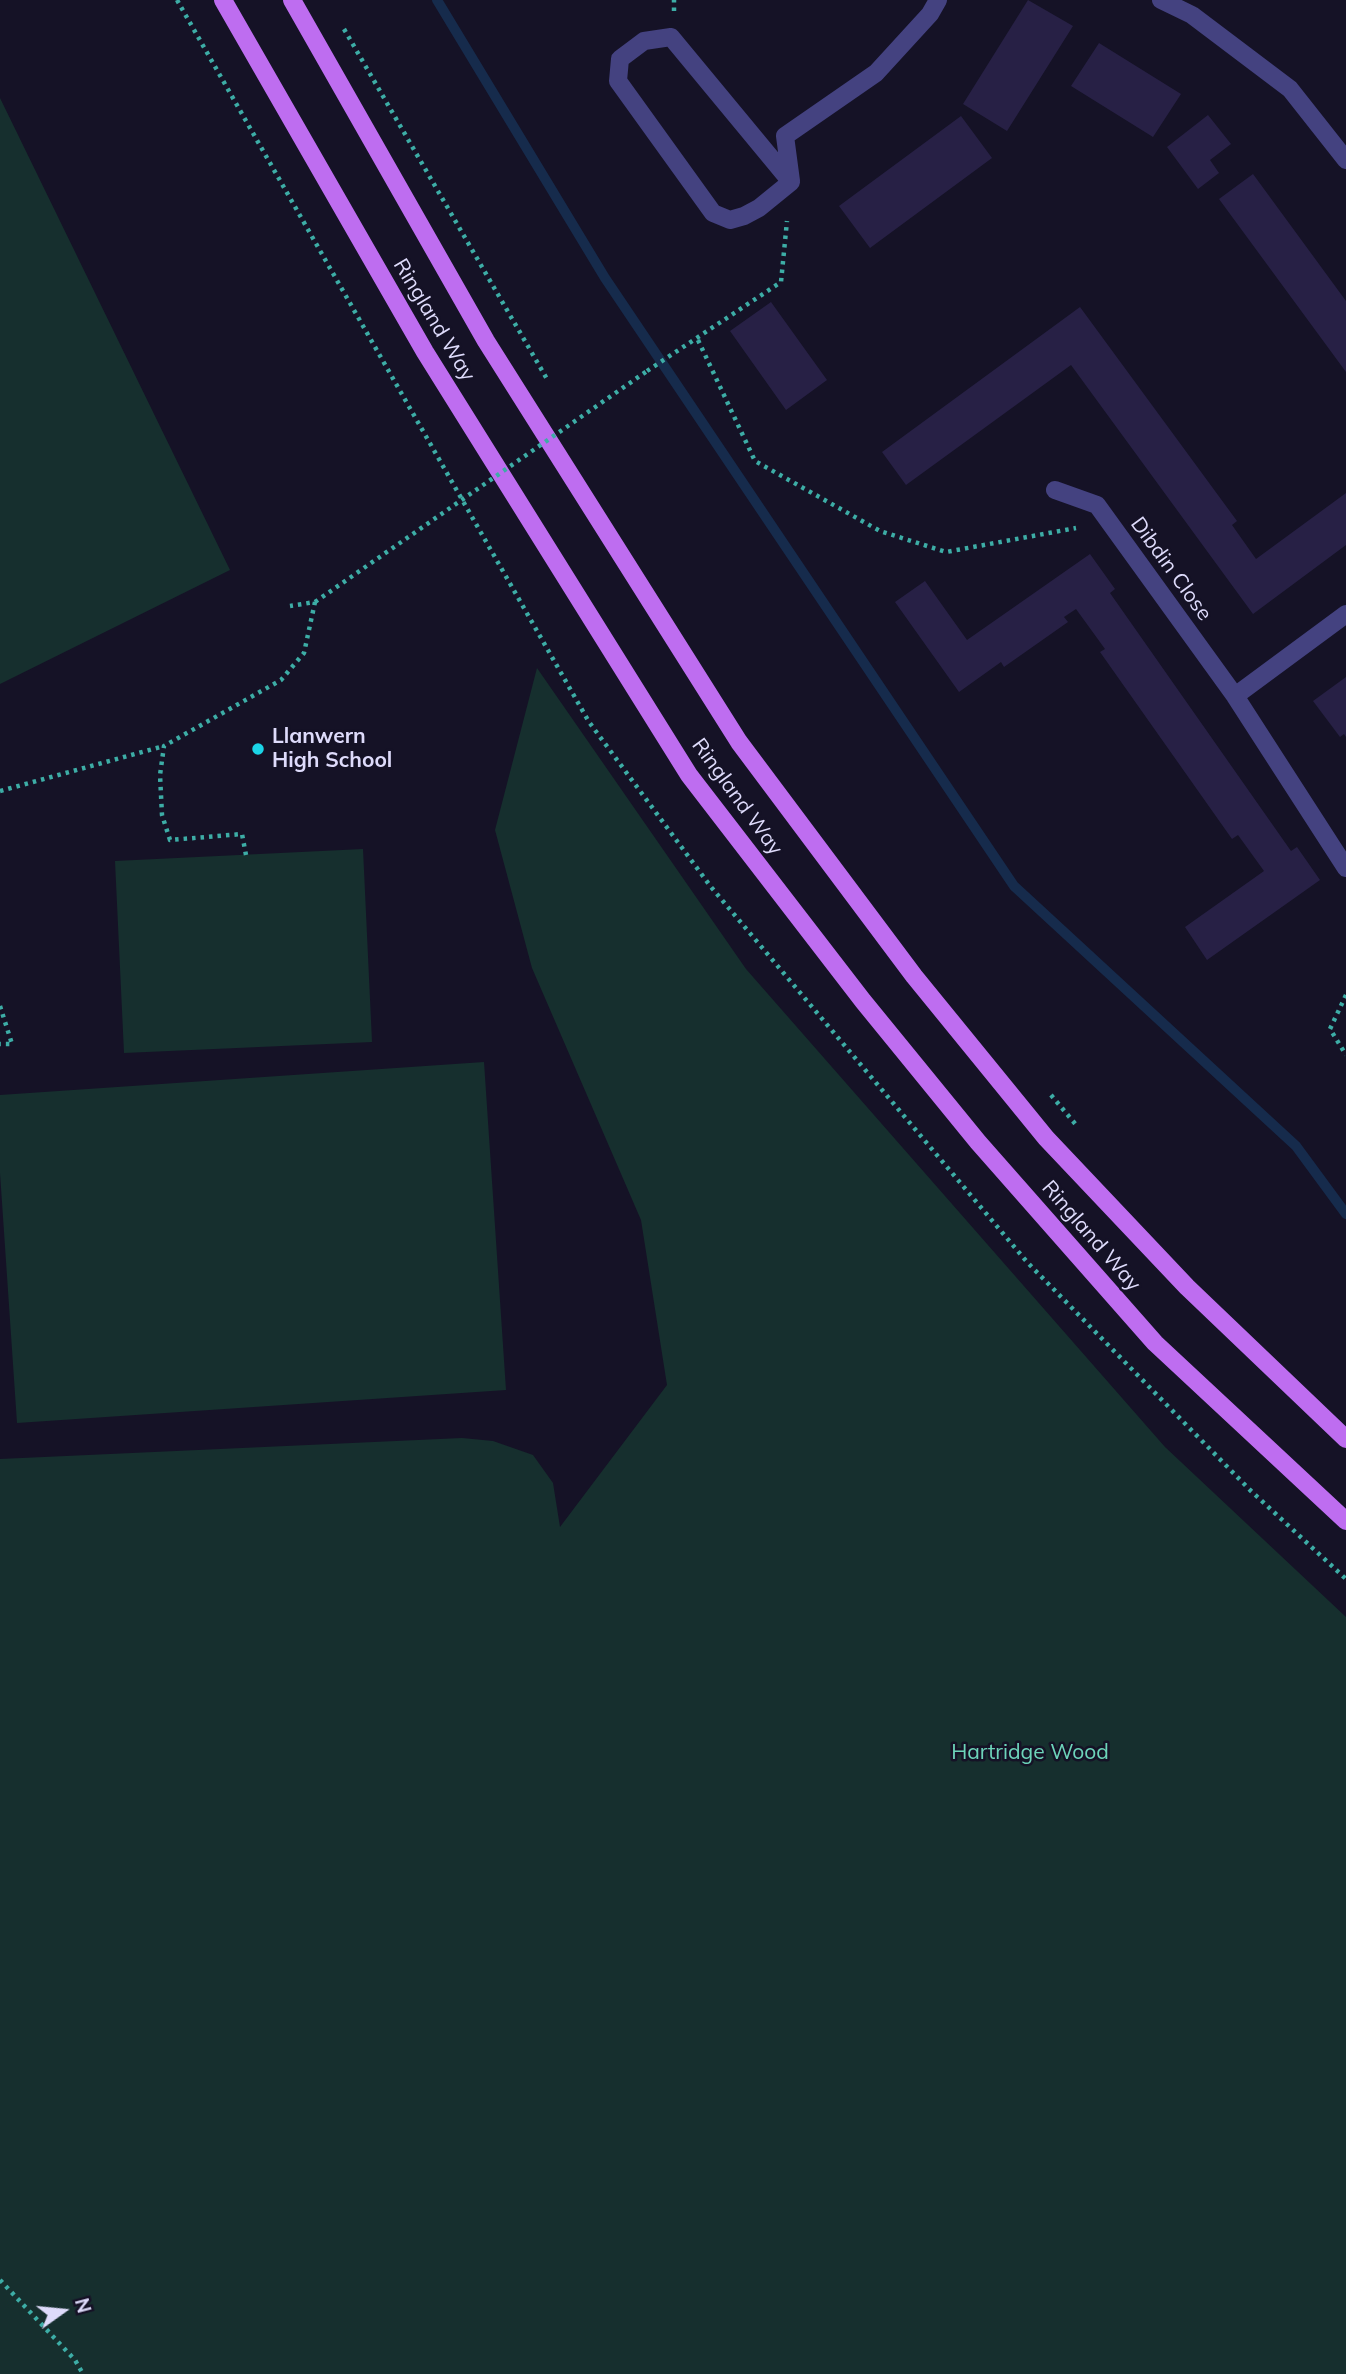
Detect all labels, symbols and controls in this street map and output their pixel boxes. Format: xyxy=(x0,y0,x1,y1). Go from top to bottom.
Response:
street label: Ringland Way xyxy=(388,254,480,386)
street label: Dibdin Close xyxy=(1125,512,1217,626)
place label: Llanwern High School xyxy=(272,724,392,774)
street label: Ringland Way xyxy=(686,734,788,860)
marker: Llanwern High School xyxy=(250,741,266,757)
street label: Ringland Way xyxy=(1036,1176,1146,1296)
park label: Hartridge Wood xyxy=(951,1740,1109,1766)
north arrow xyxy=(28,2276,98,2346)
text: N xyxy=(70,2296,97,2316)

